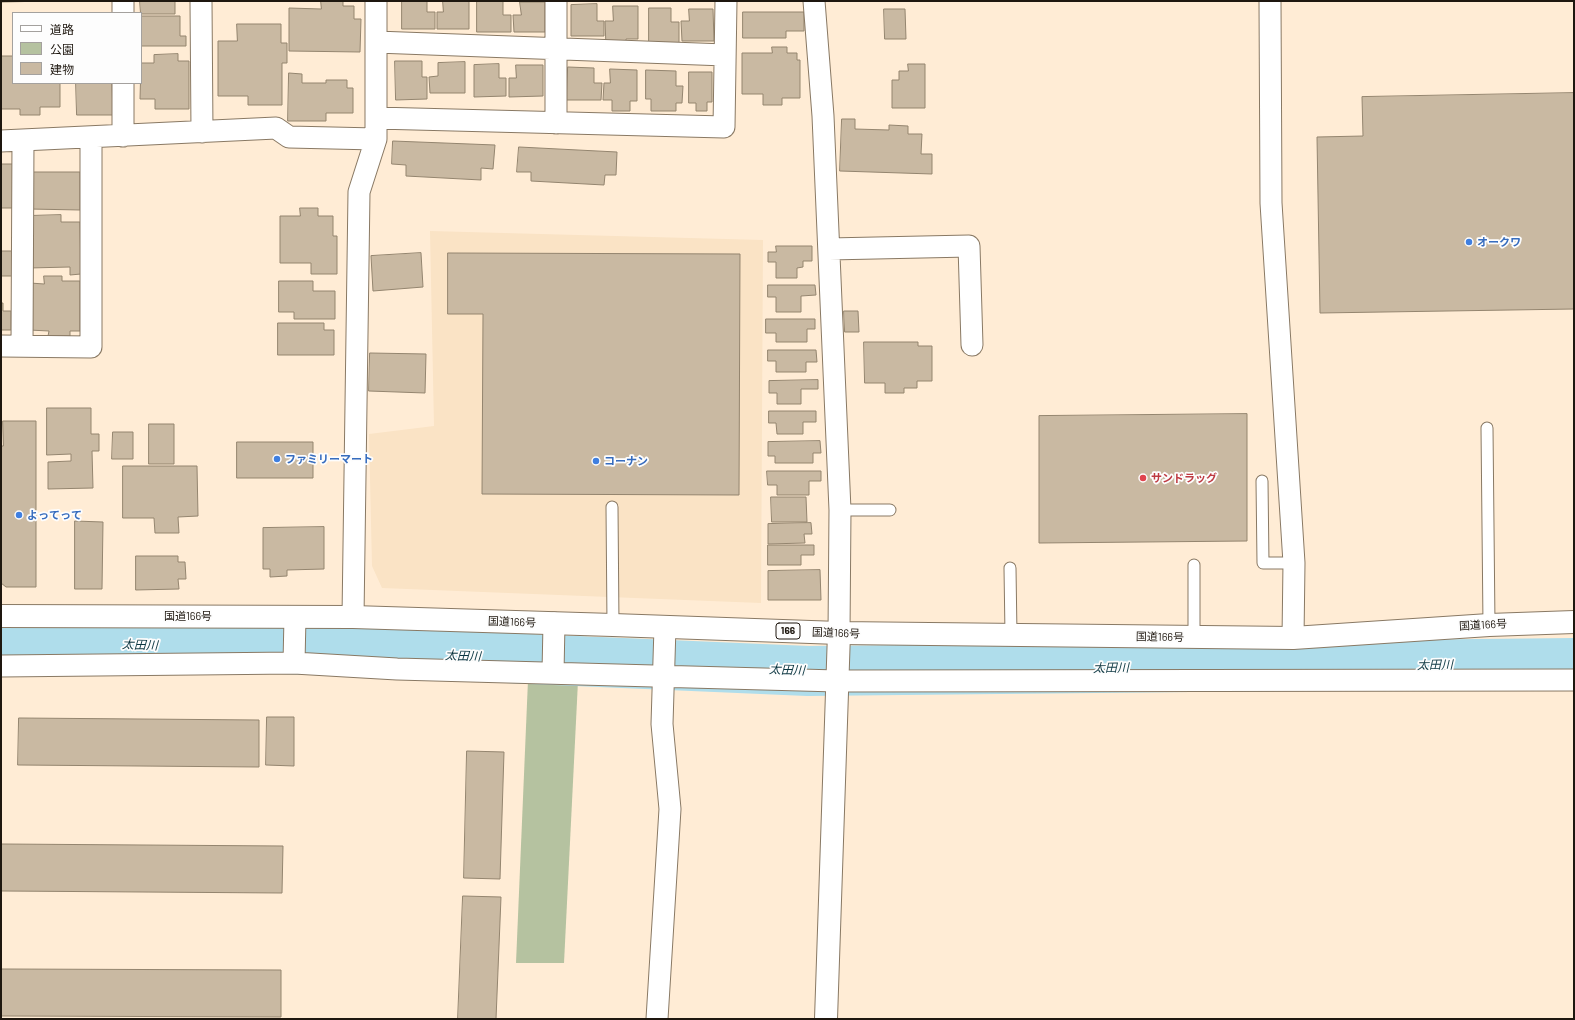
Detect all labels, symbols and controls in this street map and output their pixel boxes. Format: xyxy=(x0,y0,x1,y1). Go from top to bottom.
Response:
legend xyxy=(12,12,142,84)
text: 道路 xyxy=(50,22,74,36)
text: 公園 xyxy=(50,42,74,56)
text: 建物 xyxy=(50,62,74,76)
place label: オークワ xyxy=(1477,235,1521,249)
marker: オークワ xyxy=(1464,237,1474,247)
place label: ファミリーマート xyxy=(285,452,373,466)
marker: ファミリーマート xyxy=(272,454,282,464)
place label: コーナン xyxy=(604,454,648,468)
marker: コーナン xyxy=(591,456,601,466)
place label: サンドラッグ xyxy=(1151,471,1217,485)
marker: サンドラッグ xyxy=(1138,473,1148,483)
place label: よってって xyxy=(27,508,82,522)
marker: よってって xyxy=(14,510,24,520)
street label: 国道166号 xyxy=(164,609,212,623)
street label: 国道166号 xyxy=(488,615,536,629)
street label: 国道166号 xyxy=(1459,617,1507,633)
road number: 166 xyxy=(776,623,800,639)
street label: 国道166号 xyxy=(812,626,860,640)
street label: 国道166号 xyxy=(1136,630,1184,644)
water label: 太田川 xyxy=(122,637,158,653)
water label: 太田川 xyxy=(445,648,481,664)
water label: 太田川 xyxy=(1417,657,1453,673)
water label: 太田川 xyxy=(1093,660,1129,676)
water label: 太田川 xyxy=(769,662,805,678)

